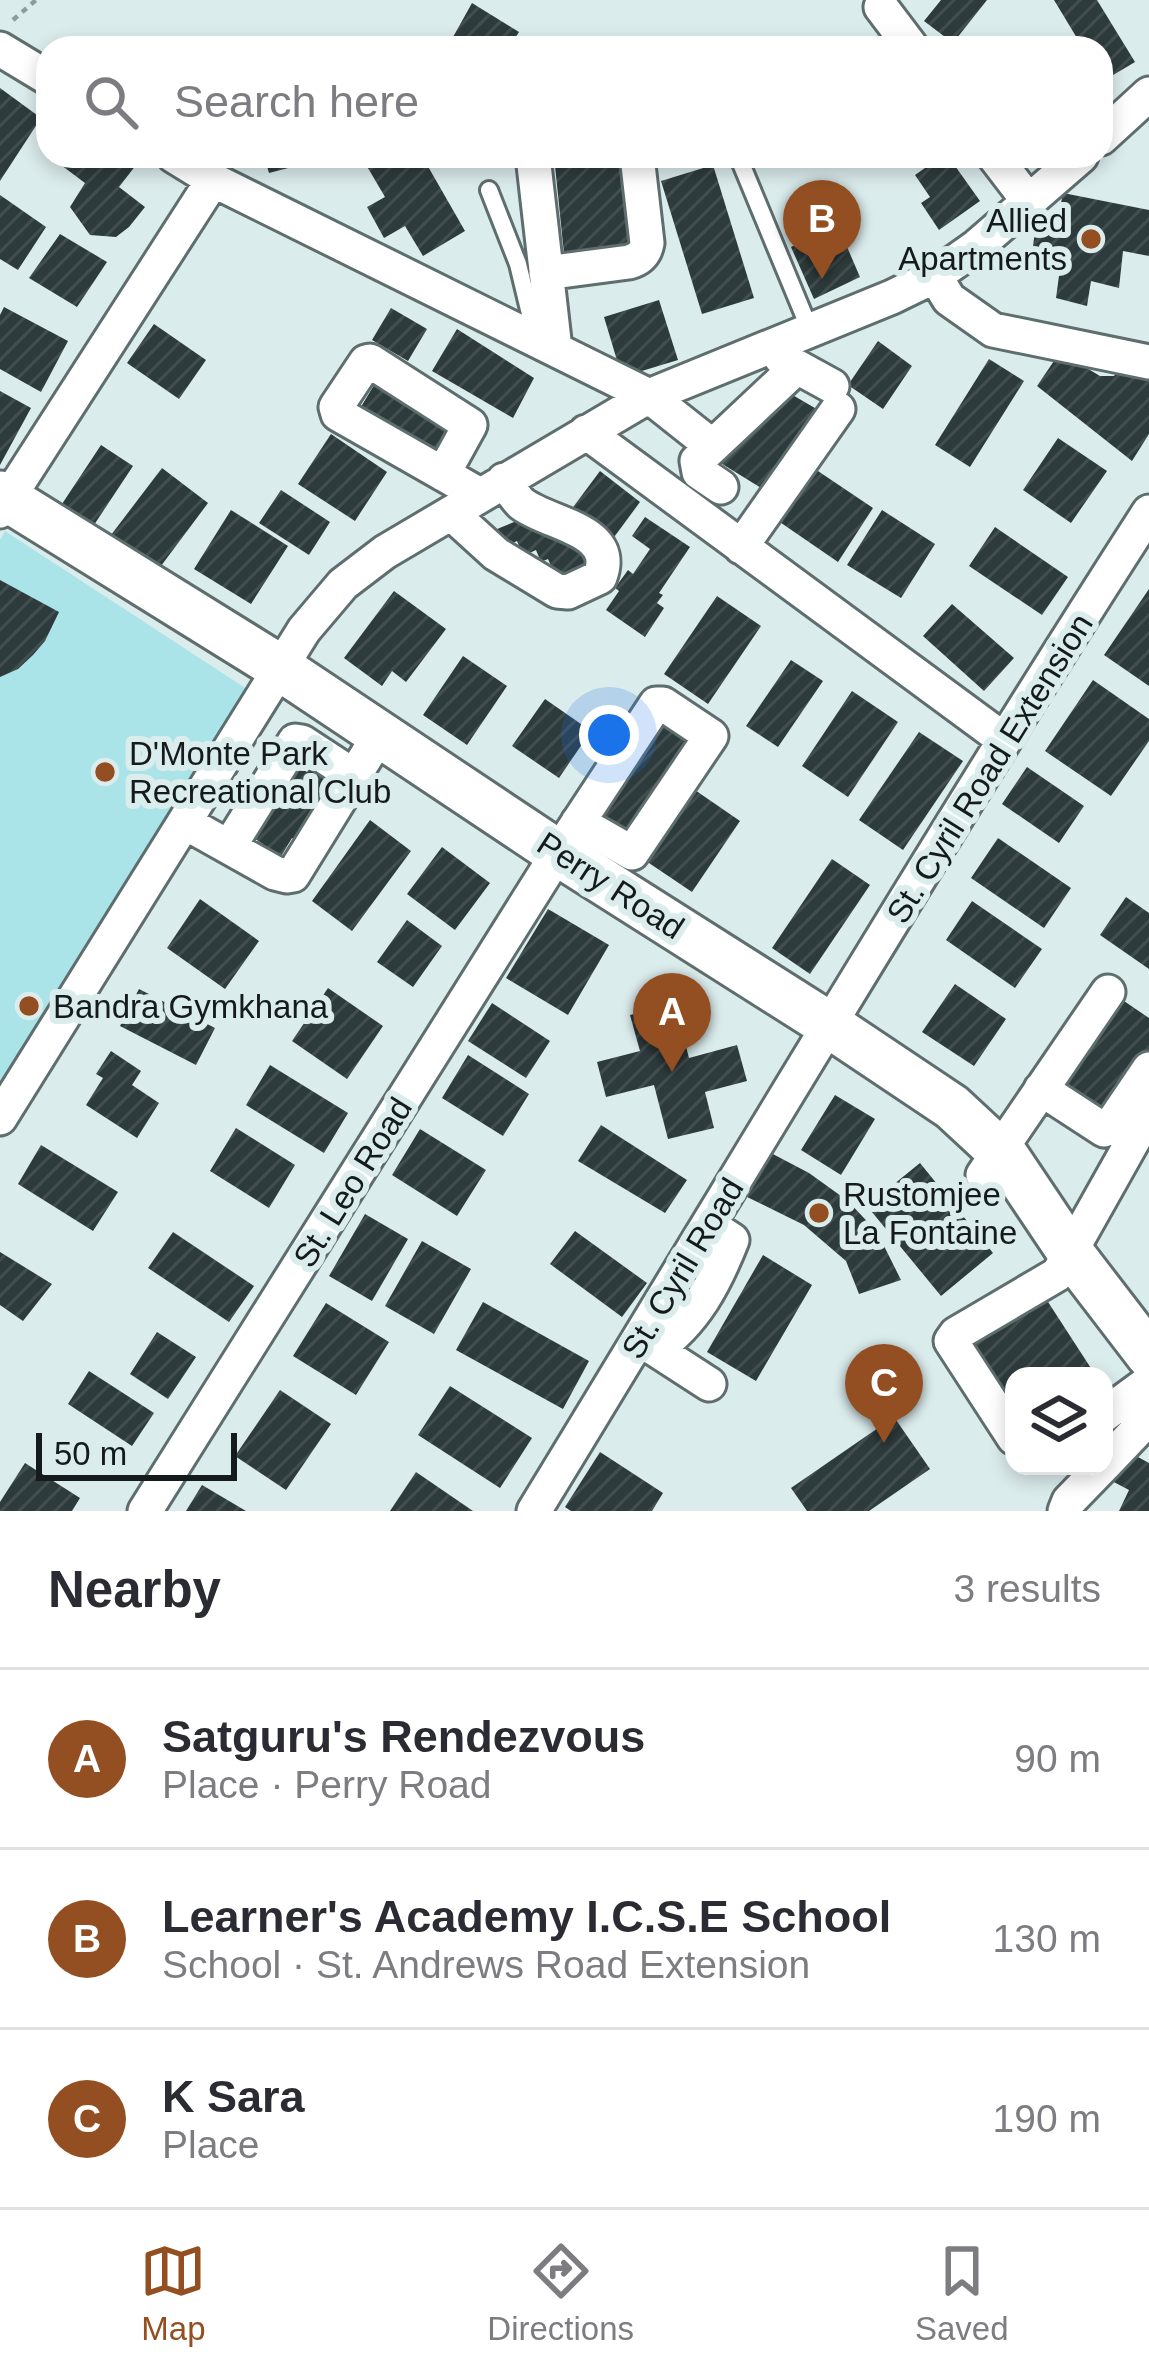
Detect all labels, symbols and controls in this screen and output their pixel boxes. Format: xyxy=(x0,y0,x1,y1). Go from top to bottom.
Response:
search box xyxy=(36,36,1113,168)
icon: search xyxy=(78,69,144,135)
text: Search here xyxy=(174,76,419,127)
pin: B xyxy=(783,180,861,279)
place label: Allied Apartments xyxy=(898,202,1067,277)
marker: Allied Apartments xyxy=(1078,226,1104,252)
street label: St. Cyril Road Extension xyxy=(879,607,1100,930)
your location xyxy=(579,705,639,765)
place label: D'Monte Park Recreational Club xyxy=(129,735,391,810)
marker: D'Monte Park Recreational Club xyxy=(92,759,118,785)
street label: Perry Road xyxy=(531,824,691,946)
pin: A xyxy=(633,973,711,1072)
place label: Bandra Gymkhana xyxy=(53,988,329,1025)
marker: Bandra Gymkhana xyxy=(16,993,42,1019)
street label: St. Leo Road xyxy=(286,1091,419,1274)
street label: St. Cyril Road xyxy=(614,1171,751,1365)
place label: Rustomjee La Fontaine xyxy=(843,1176,1017,1251)
marker: Rustomjee La Fontaine xyxy=(806,1200,832,1226)
pin: C xyxy=(845,1344,923,1443)
map controls xyxy=(1005,1367,1113,1475)
button: layers xyxy=(1005,1367,1113,1475)
scale bar xyxy=(36,1427,237,1480)
text: 50 m xyxy=(54,1435,127,1472)
text: Nearby xyxy=(48,1561,221,1618)
text: 3 results xyxy=(954,1567,1101,1610)
text: Satguru's Rendezvous xyxy=(162,1711,645,1762)
text: A xyxy=(73,1737,101,1780)
text: 90 m xyxy=(1014,1737,1101,1780)
text: Place · Perry Road xyxy=(162,1763,491,1806)
text: Learner's Academy I.C.S.E School xyxy=(162,1891,891,1942)
text: B xyxy=(73,1917,101,1960)
text: 130 m xyxy=(993,1917,1101,1960)
text: School · St. Andrews Road Extension xyxy=(162,1943,810,1986)
text: K Sara xyxy=(162,2071,305,2122)
text: C xyxy=(73,2097,101,2140)
text: 190 m xyxy=(993,2097,1101,2140)
text: Place xyxy=(162,2123,260,2166)
tab: Map xyxy=(140,2238,206,2348)
tab: Directions xyxy=(487,2238,634,2348)
tab: Saved xyxy=(915,2238,1009,2348)

